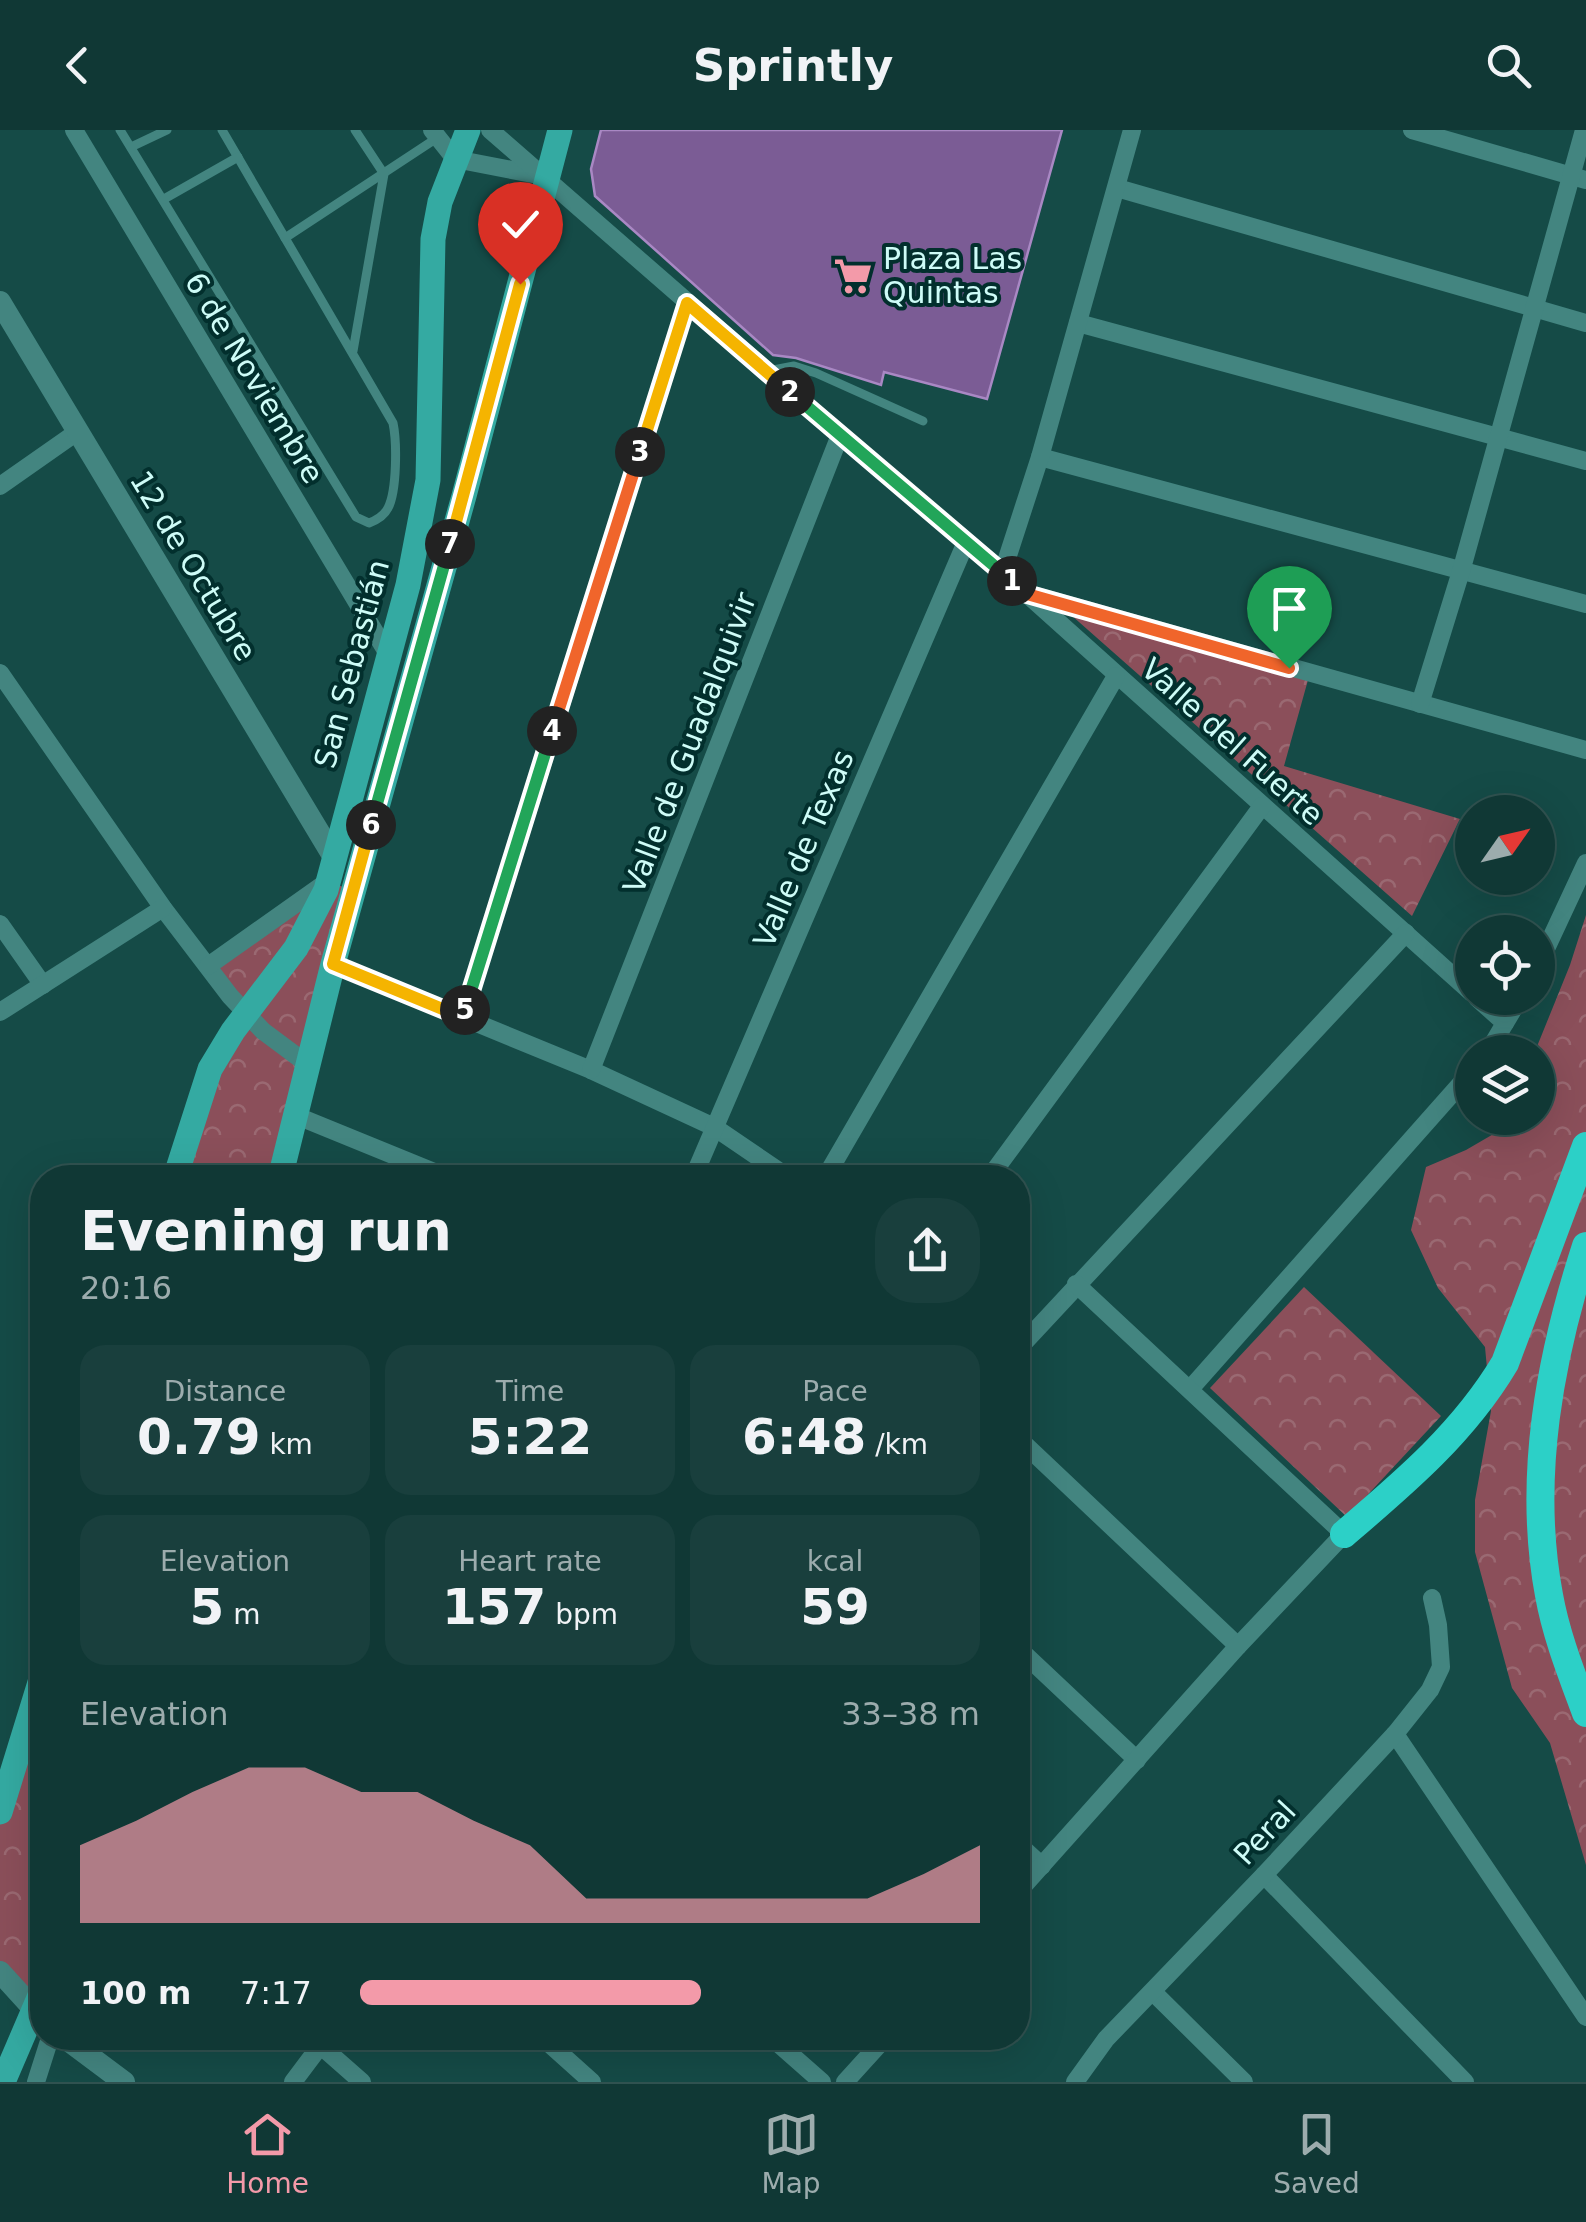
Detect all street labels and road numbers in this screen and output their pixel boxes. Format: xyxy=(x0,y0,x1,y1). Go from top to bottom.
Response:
street label: 6 de Noviembre xyxy=(178,266,331,489)
street label: 12 de Octubre xyxy=(123,465,264,667)
street label: San Sebastián xyxy=(307,556,396,772)
street label: Valle de Guadalquivir xyxy=(616,587,763,898)
street label: Valle del Fuerte xyxy=(1134,651,1330,832)
street label: Valle de Texas xyxy=(746,745,861,953)
street label: Peral xyxy=(1226,1793,1303,1872)

